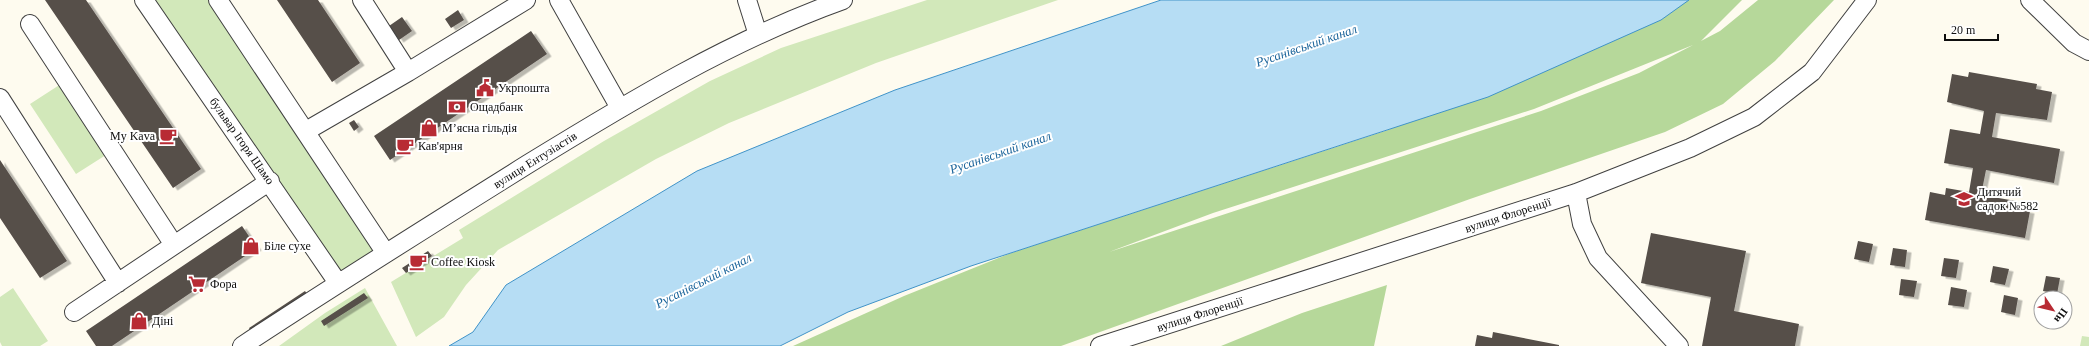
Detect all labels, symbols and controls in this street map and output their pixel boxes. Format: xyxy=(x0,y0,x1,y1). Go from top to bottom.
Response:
scale bar xyxy=(1945,16,1998,42)
water label: Русанівський канал xyxy=(1253,21,1359,70)
text: 20 m xyxy=(1951,23,1976,37)
public building icon: Укрпошта xyxy=(475,78,495,98)
place label: Укрпошта xyxy=(498,81,550,95)
street label: бульвар Ігоря Шамо xyxy=(207,95,277,187)
bank icon: Ощадбанк xyxy=(447,97,467,117)
place label: Ощадбанк xyxy=(470,100,523,114)
shop icon: М’ясна гільдія xyxy=(419,118,439,138)
place label: М’ясна гільдія xyxy=(442,121,517,135)
cafe icon: My Kava xyxy=(158,126,178,146)
street label: вулиця Ентузіастів xyxy=(491,128,580,191)
water label: Русанівський канал xyxy=(947,128,1053,177)
place label: My Kava xyxy=(110,129,156,143)
cafe icon: Кав'ярня xyxy=(395,136,415,156)
place label: Кав'ярня xyxy=(418,139,463,153)
place label: Дитячий садок №582 xyxy=(1977,185,2038,213)
school or university icon: Дитячий садок №582 xyxy=(1954,189,1974,209)
street label: вулиця Флоренції xyxy=(1463,194,1553,236)
shop icon: Біле сухе xyxy=(241,236,261,256)
place label: Біле сухе xyxy=(264,239,311,253)
water label: Русанівський канал xyxy=(652,250,754,312)
cafe icon: Coffee Kiosk xyxy=(408,252,428,272)
place label: Coffee Kiosk xyxy=(431,255,495,269)
supermarket icon: Фора xyxy=(187,274,207,294)
place label: Фора xyxy=(210,277,237,291)
north arrow xyxy=(2033,290,2073,330)
street label: вулиця Флоренції xyxy=(1155,293,1245,335)
text: Пн xyxy=(2052,306,2070,326)
shop icon: Діні xyxy=(129,311,149,331)
place label: Діні xyxy=(152,314,174,328)

